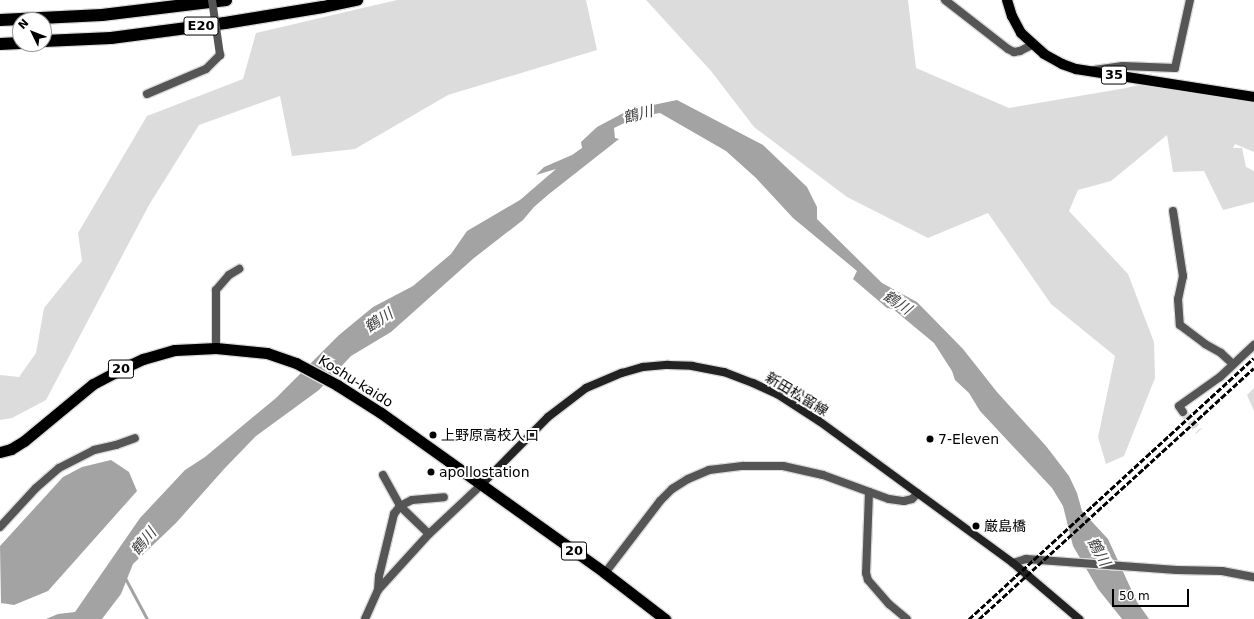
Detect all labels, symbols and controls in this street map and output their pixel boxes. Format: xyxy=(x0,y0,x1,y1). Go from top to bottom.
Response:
north arrow xyxy=(12,12,52,52)
road number: E20 xyxy=(183,15,219,37)
text: N xyxy=(16,16,31,32)
road number: 35 xyxy=(1100,64,1128,86)
water label: 鶴川 xyxy=(621,103,655,127)
water label: 鶴川 xyxy=(880,287,914,319)
water label: 鶴川 xyxy=(362,305,396,337)
street label: Koshu-kaido xyxy=(316,351,396,411)
road number: 20 xyxy=(107,358,135,380)
street label: 新田松留線 xyxy=(763,369,831,419)
place label: 上野原高校入口 xyxy=(441,427,539,443)
marker: 上野原高校入口 xyxy=(428,430,438,440)
place label: 7-Eleven xyxy=(938,431,999,447)
marker: 7-Eleven xyxy=(925,434,935,444)
place label: apollostation xyxy=(439,464,530,480)
marker: apollostation xyxy=(426,467,436,477)
place label: 厳島橋 xyxy=(984,518,1026,534)
marker: 厳島橋 xyxy=(971,521,981,531)
water label: 鶴川 xyxy=(127,525,161,559)
water label: 鶴川 xyxy=(1083,535,1113,569)
road number: 20 xyxy=(560,540,588,562)
scale bar xyxy=(1114,581,1191,607)
text: 50 m xyxy=(1119,589,1150,603)

